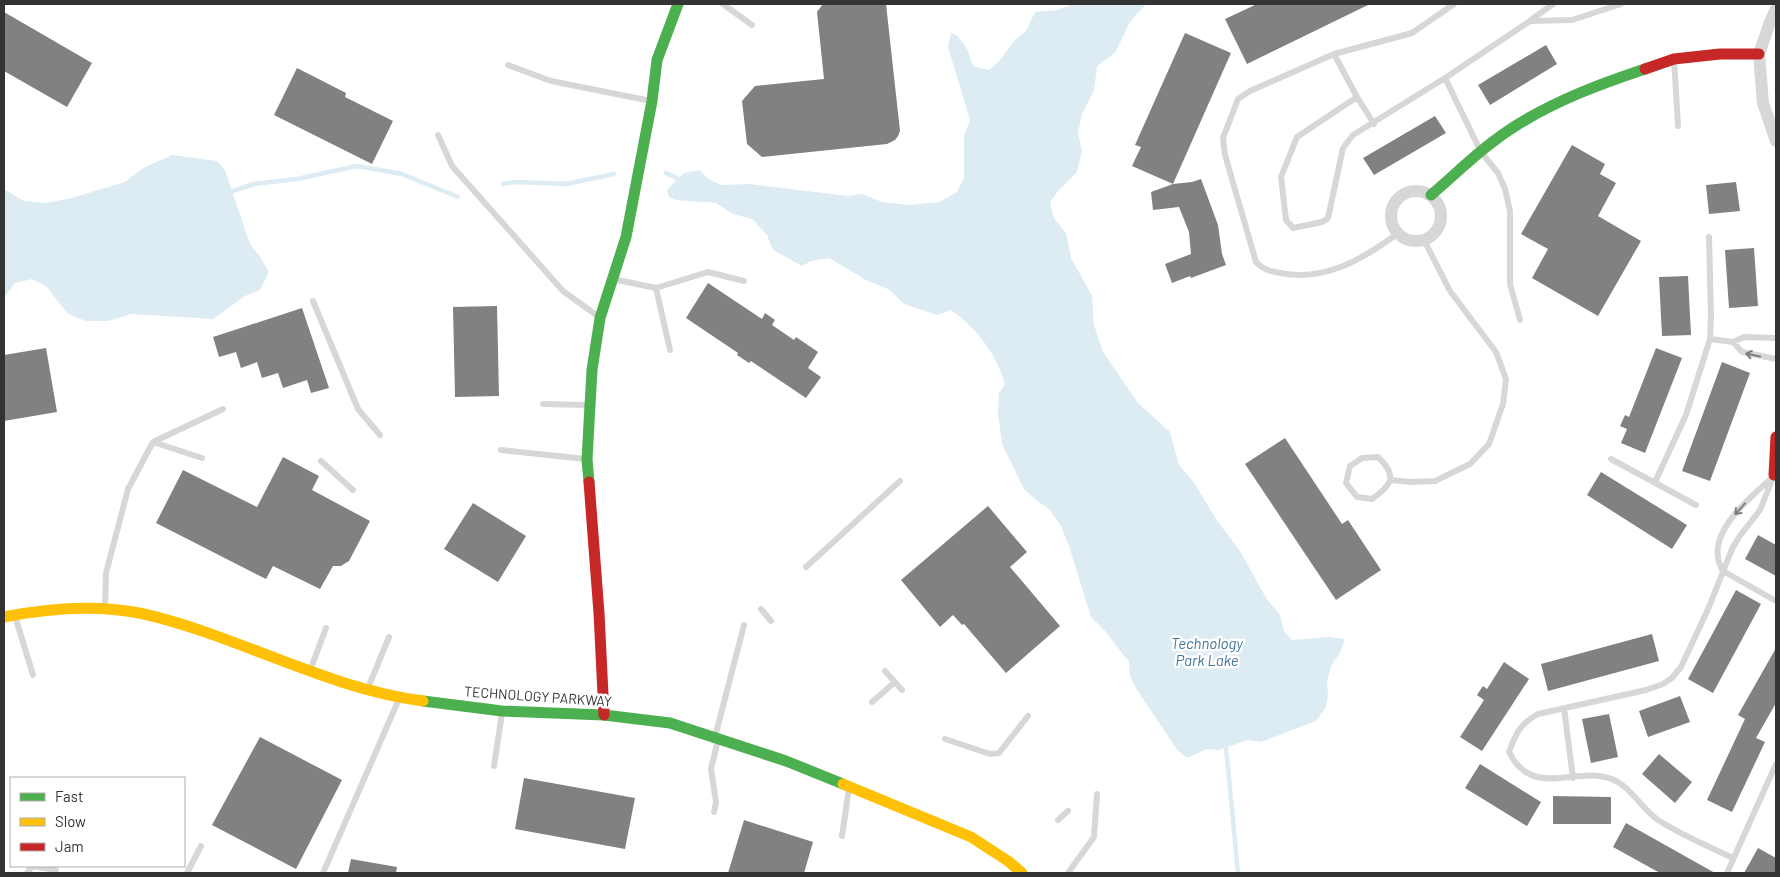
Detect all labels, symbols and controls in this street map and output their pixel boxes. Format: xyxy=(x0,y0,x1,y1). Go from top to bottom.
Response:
one-way arrow xyxy=(1745,349,1761,359)
one-way arrow xyxy=(1734,503,1746,516)
water label: Technology Park Lake xyxy=(1171,634,1244,669)
street label: TECHNOLOGY PARKWAY xyxy=(464,682,612,710)
legend xyxy=(10,777,185,867)
text: Fast xyxy=(55,787,83,805)
text: Slow xyxy=(55,812,86,830)
text: Jam xyxy=(55,837,84,855)

